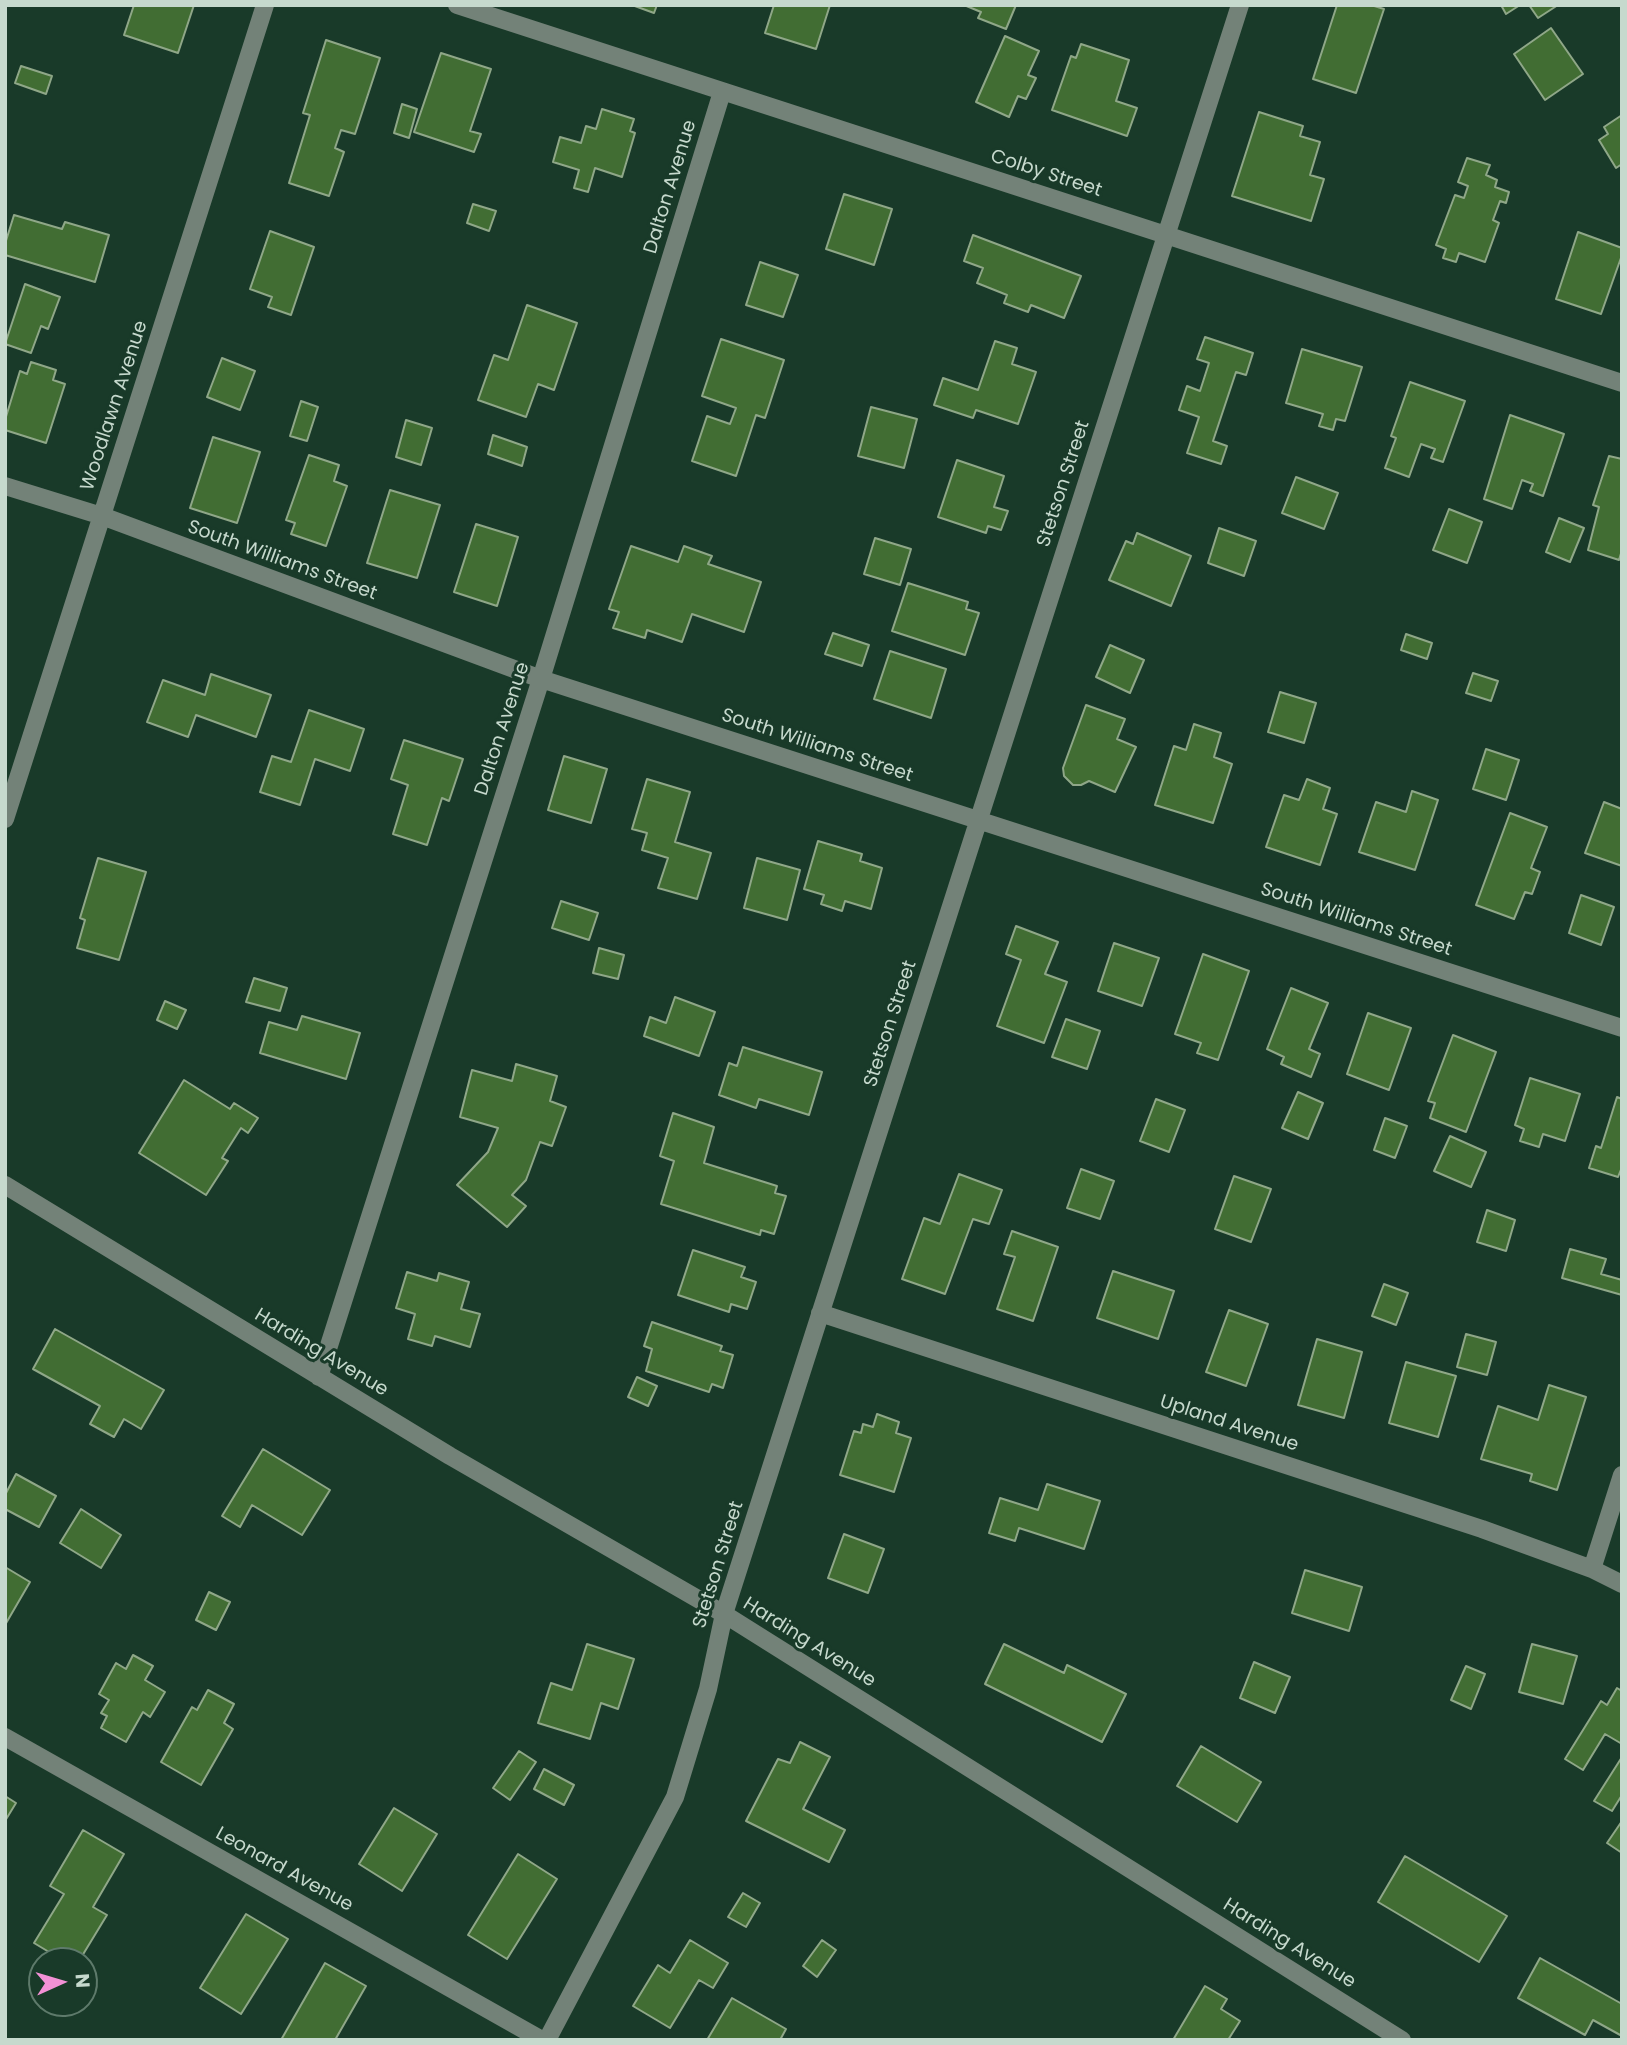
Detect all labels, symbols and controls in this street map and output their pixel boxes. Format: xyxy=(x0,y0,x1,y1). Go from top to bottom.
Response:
street label: Dalton Avenue xyxy=(640,117,702,257)
street label: Colby Street xyxy=(987,145,1105,203)
street label: Woodlawn Avenue xyxy=(77,318,153,494)
street label: Stetson Street xyxy=(1033,418,1095,550)
street label: South Williams Street xyxy=(184,516,380,606)
street label: Dalton Avenue xyxy=(471,660,535,798)
street label: South Williams Street xyxy=(718,704,916,788)
street label: South Williams Street xyxy=(1257,878,1455,962)
street label: Stetson Street xyxy=(860,958,922,1090)
street label: Harding Avenue xyxy=(250,1304,392,1402)
street label: Upland Avenue xyxy=(1157,1391,1301,1457)
street label: Stetson Street xyxy=(689,1499,749,1631)
street label: Harding Avenue xyxy=(738,1593,880,1693)
street label: Leonard Avenue xyxy=(211,1823,357,1917)
street label: Harding Avenue xyxy=(1218,1894,1360,1994)
north arrow xyxy=(28,1947,98,2017)
text: N xyxy=(68,1973,96,1989)

